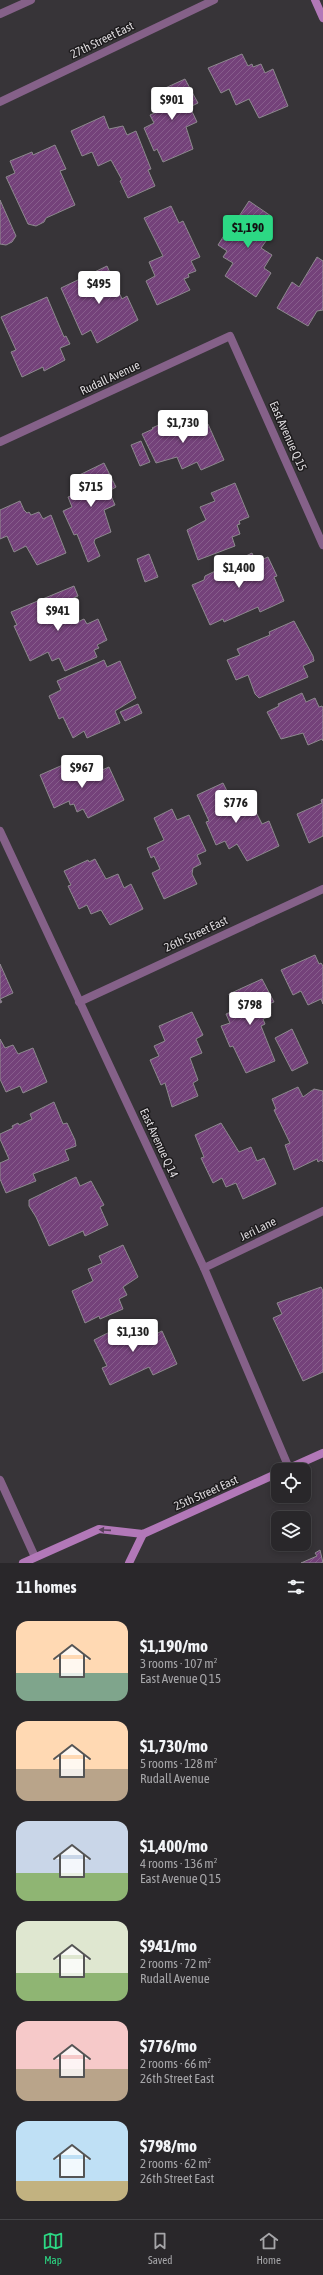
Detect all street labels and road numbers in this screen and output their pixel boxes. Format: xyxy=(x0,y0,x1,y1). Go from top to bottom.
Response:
street label: 27th Street East xyxy=(68,18,136,61)
street label: Rudall Avenue xyxy=(78,358,142,398)
street label: East Avenue Q 15 xyxy=(266,399,310,473)
street label: 26th Street East xyxy=(162,913,231,955)
street label: East Avenue Q 14 xyxy=(137,1106,181,1180)
street label: Jeri Lane xyxy=(238,1214,278,1244)
street label: 25th Street East xyxy=(172,1472,241,1513)

